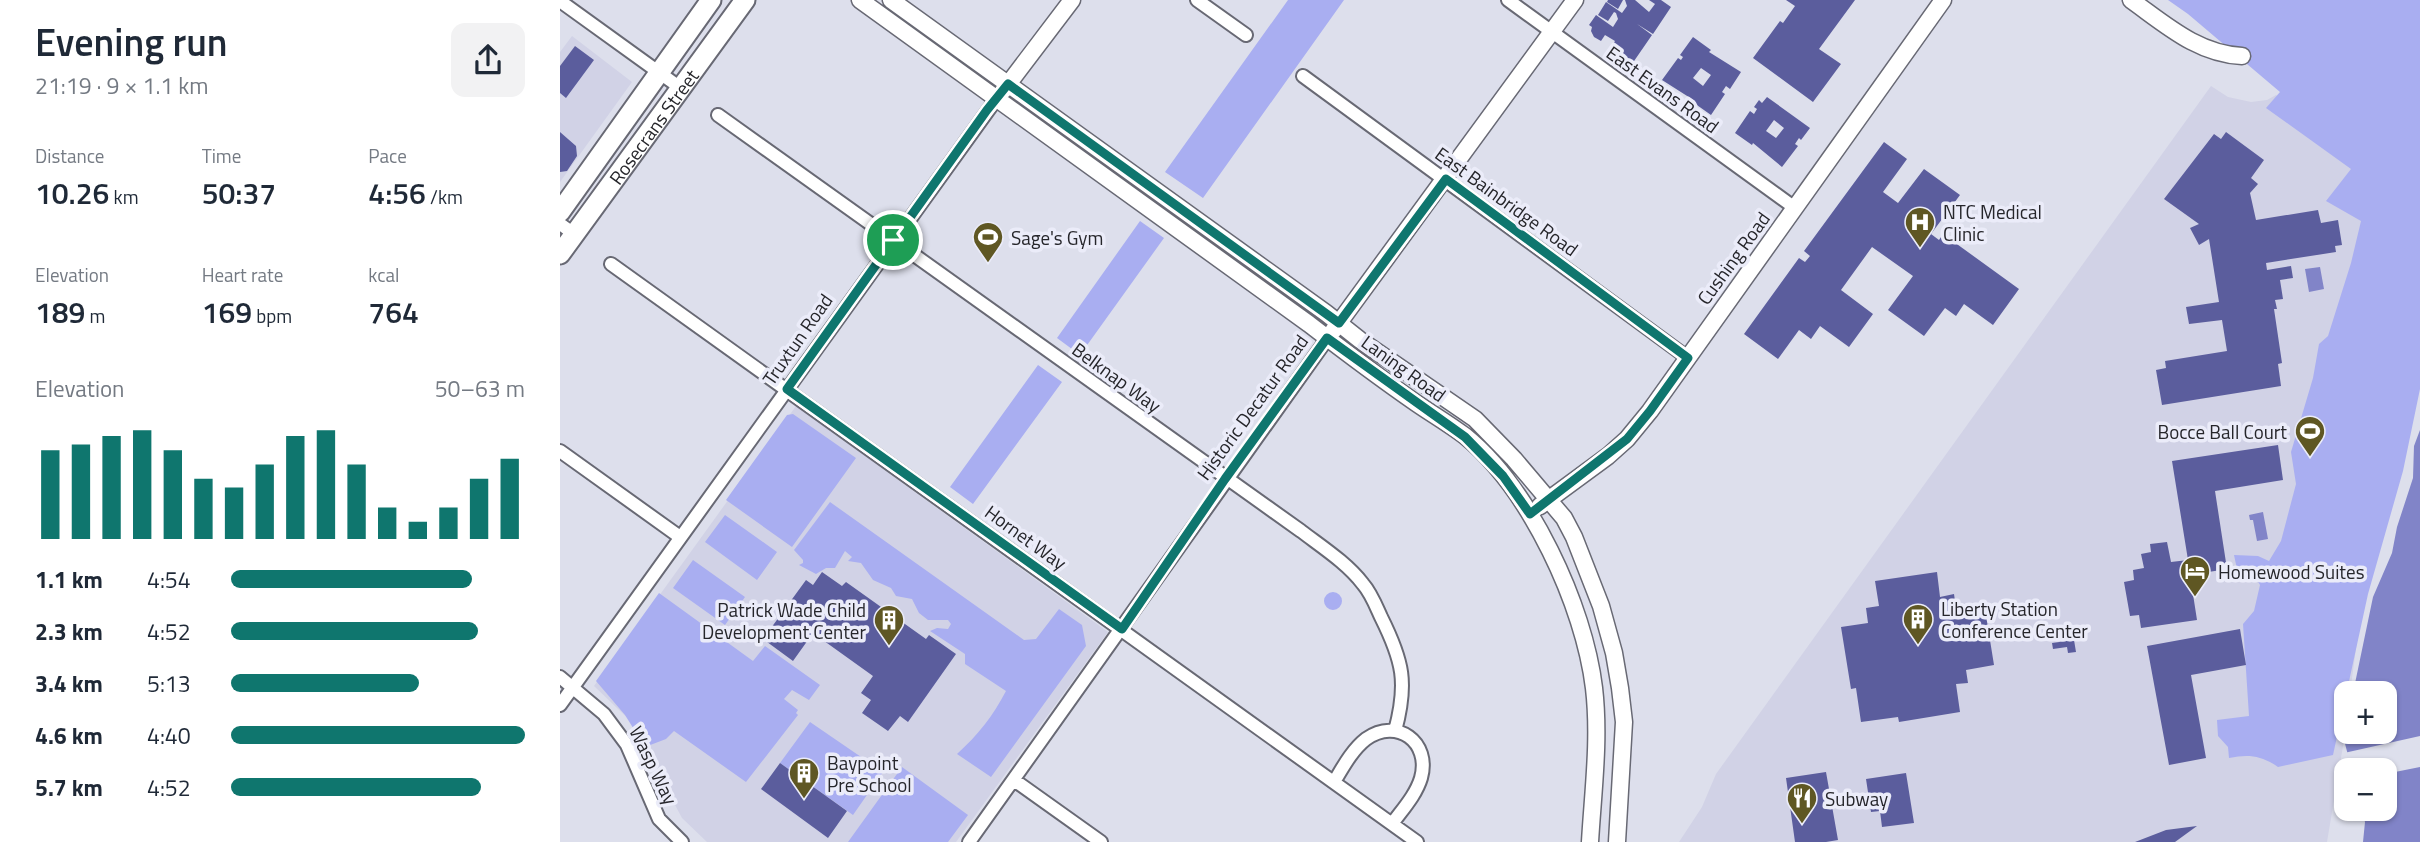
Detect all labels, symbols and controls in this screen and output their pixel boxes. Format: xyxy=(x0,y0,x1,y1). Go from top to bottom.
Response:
text: Evening run xyxy=(35,13,228,71)
button: share xyxy=(451,23,525,97)
street label: East Evans Road xyxy=(1601,38,1725,140)
street label: Rosecrans Street xyxy=(601,62,705,190)
text: 21:19 · 9 × 1.1 km xyxy=(35,68,209,103)
street label: East Bainbridge Road xyxy=(1429,139,1585,263)
text: Distance xyxy=(35,141,104,170)
text: Time xyxy=(202,141,241,170)
text: Pace xyxy=(368,141,407,170)
text: 10.26 xyxy=(35,170,109,216)
text: 50:37 xyxy=(202,170,276,216)
text: 4:56 xyxy=(368,170,426,216)
text: km xyxy=(109,182,139,211)
text: /km xyxy=(426,182,463,211)
place label: NTC Medical Clinic xyxy=(1943,197,2042,248)
hospital icon: NTC Medical Clinic xyxy=(1903,205,1937,249)
street label: Cushing Road xyxy=(1689,206,1777,310)
pin xyxy=(863,210,923,270)
sports icon: Sage's Gym xyxy=(971,220,1005,264)
icon: arrive xyxy=(874,221,912,259)
place label: Sage's Gym xyxy=(1011,223,1103,252)
text: Elevation xyxy=(35,260,109,289)
text: Heart rate xyxy=(202,260,283,289)
text: kcal xyxy=(368,260,399,289)
street label: Truxtun Road xyxy=(755,287,839,391)
text: 189 xyxy=(35,289,85,335)
text: 169 xyxy=(202,289,252,335)
text: 764 xyxy=(368,289,419,335)
text: m xyxy=(85,301,105,330)
text: bpm xyxy=(252,301,292,330)
street label: Laning Road xyxy=(1356,327,1452,409)
street label: Historic Decatur Road xyxy=(1189,328,1315,486)
street label: Belknap Way xyxy=(1066,335,1168,419)
text: Elevation xyxy=(35,371,124,406)
text: 50–63 m xyxy=(435,371,525,406)
sports icon: Bocce Ball Court xyxy=(2293,414,2327,458)
place label: Bocce Ball Court xyxy=(2157,417,2287,446)
street label: Hornet Way xyxy=(979,497,1073,577)
hotel icon: Homewood Suites xyxy=(2178,554,2212,598)
place label: Homewood Suites xyxy=(2218,557,2365,586)
text: 1.1 km xyxy=(35,562,103,597)
text: 4:54 xyxy=(147,562,191,597)
place label: Liberty Station Conference Center xyxy=(1941,594,2088,645)
place label: Patrick Wade Child Development Center xyxy=(702,595,866,646)
building icon: Liberty Station Conference Center xyxy=(1901,602,1935,646)
building icon: Patrick Wade Child Development Center xyxy=(872,603,906,647)
text: 2.3 km xyxy=(35,614,103,649)
text: 4:52 xyxy=(147,614,191,649)
text: 3.4 km xyxy=(35,666,103,701)
text: 5:13 xyxy=(147,666,191,701)
map controls xyxy=(2334,681,2397,821)
button: + xyxy=(2334,681,2397,744)
text: 4.6 km xyxy=(35,718,103,753)
text: 4:40 xyxy=(147,718,191,753)
street label: Wasp Way xyxy=(623,721,685,809)
place label: Baypoint Pre School xyxy=(827,748,912,799)
building icon: Baypoint Pre School xyxy=(787,756,821,800)
button: − xyxy=(2334,758,2397,821)
text: 5.7 km xyxy=(35,770,103,805)
text: 4:52 xyxy=(147,770,191,805)
restaurant icon: Subway xyxy=(1785,781,1819,825)
place label: Subway xyxy=(1825,784,1888,813)

